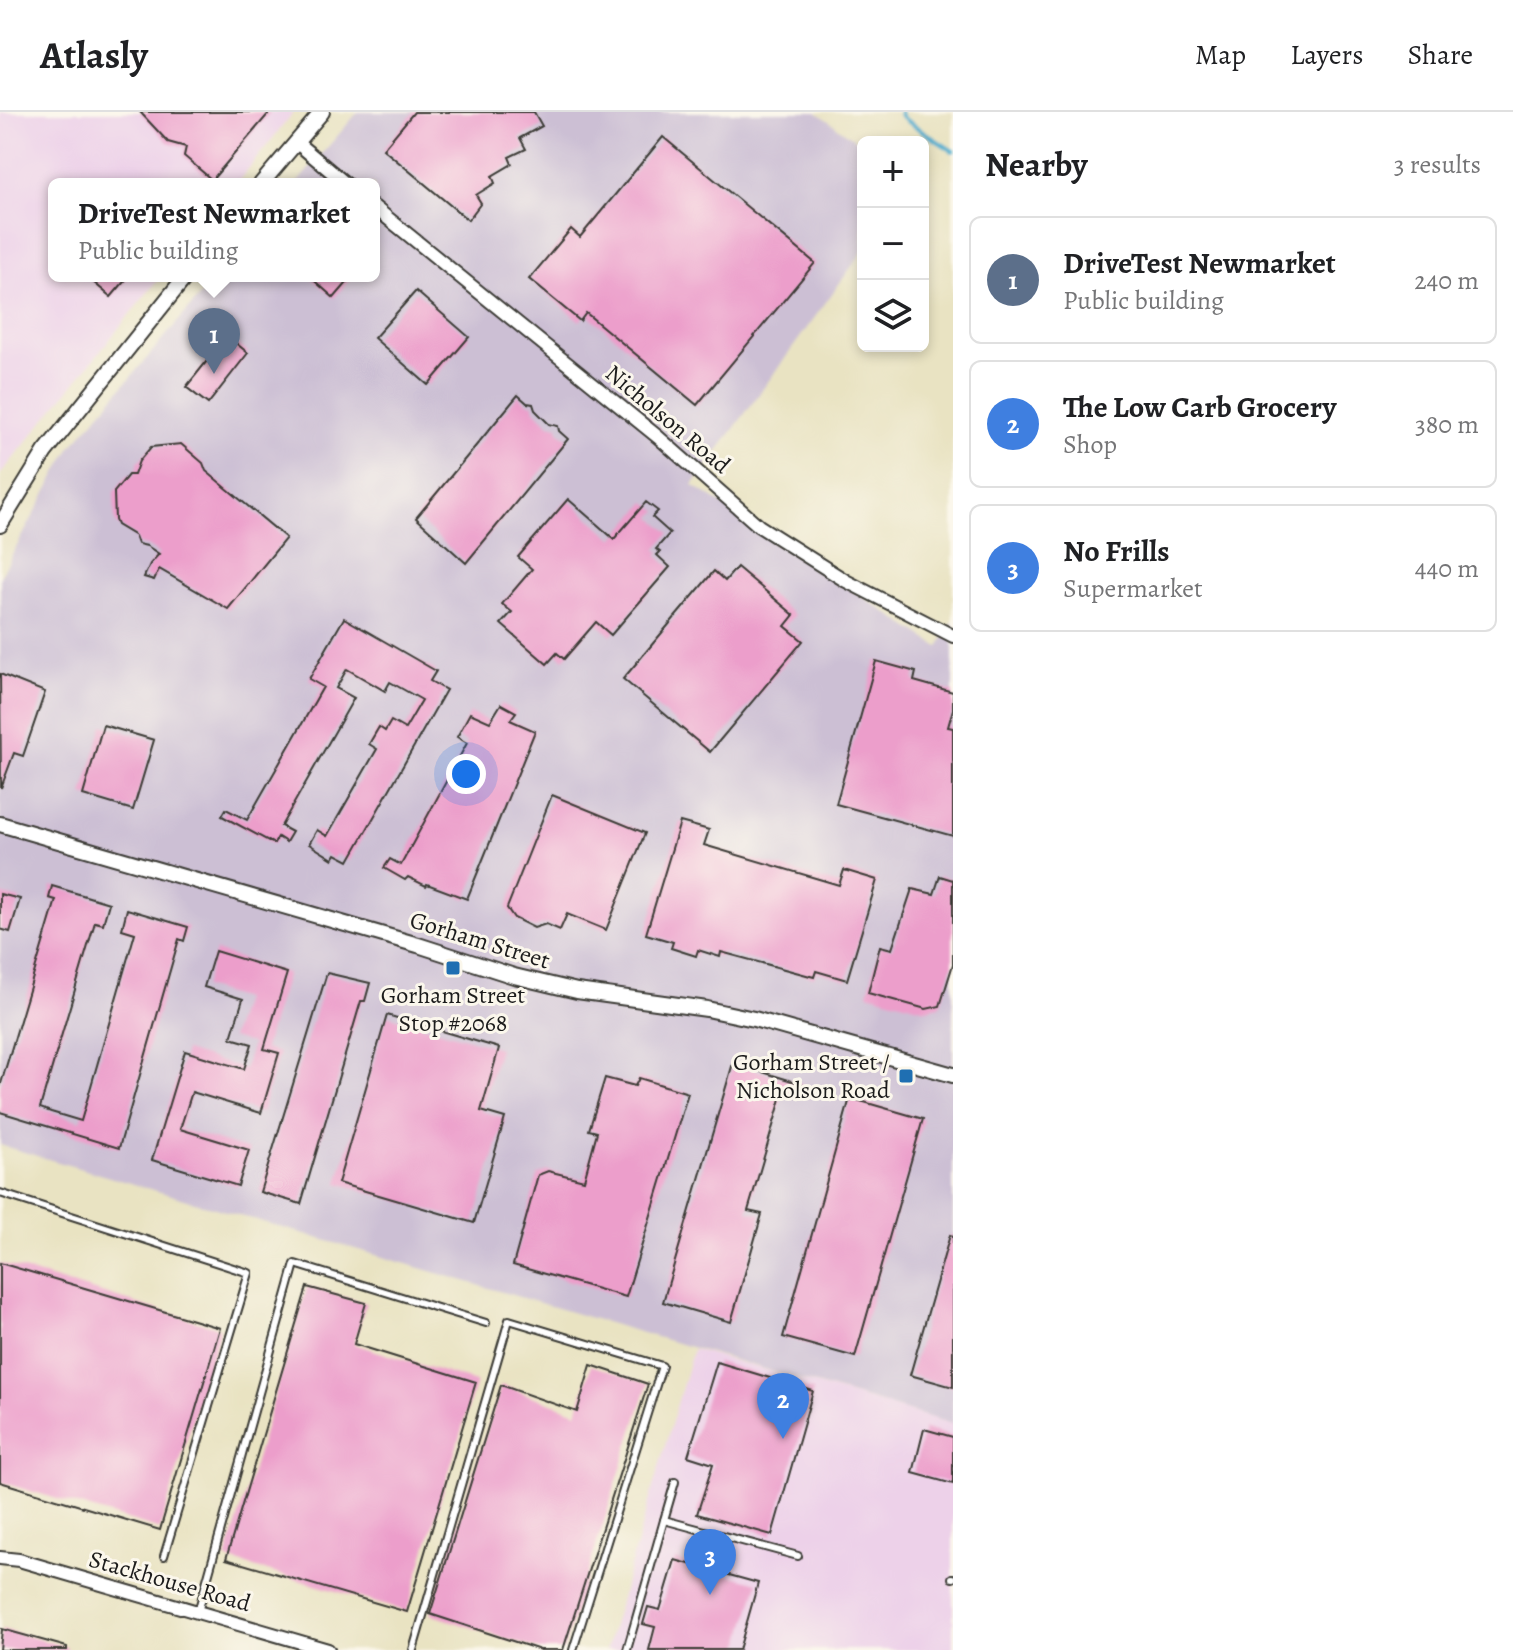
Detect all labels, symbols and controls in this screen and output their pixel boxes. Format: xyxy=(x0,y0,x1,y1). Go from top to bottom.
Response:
text: Atlasly xyxy=(40,29,148,81)
text: Map xyxy=(1195,36,1246,74)
text: Layers xyxy=(1290,36,1363,74)
text: Share xyxy=(1407,36,1473,74)
map controls xyxy=(857,136,929,352)
button: + xyxy=(857,136,929,208)
text: Nearby xyxy=(985,141,1088,188)
text: 3 results xyxy=(1394,147,1481,182)
popup xyxy=(48,178,380,282)
text: DriveTest Newmarket xyxy=(78,193,350,233)
button: − xyxy=(857,208,929,280)
text: Public building xyxy=(78,233,239,268)
text: DriveTest Newmarket xyxy=(1063,243,1336,283)
text: 1 xyxy=(1008,263,1018,298)
text: 240 m xyxy=(1414,263,1479,298)
button: layers xyxy=(857,280,929,352)
text: Public building xyxy=(1063,283,1224,318)
pin: 1 xyxy=(188,308,240,374)
street label: Nicholson Road xyxy=(599,357,737,481)
text: The Low Carb Grocery xyxy=(1063,387,1336,427)
text: 2 xyxy=(1007,407,1019,442)
text: 380 m xyxy=(1415,407,1479,442)
text: Shop xyxy=(1063,427,1117,462)
text: No Frills xyxy=(1063,531,1169,571)
text: 3 xyxy=(1007,551,1019,586)
text: 440 m xyxy=(1415,551,1479,586)
text: Supermarket xyxy=(1063,571,1203,606)
your location xyxy=(446,754,486,794)
street label: Gorham Street xyxy=(406,904,554,976)
marker: Gorham Street Stop #2068 xyxy=(444,959,462,977)
place label: Gorham Street Stop #2068 xyxy=(381,979,525,1039)
place label: Gorham Street / Nicholson Road xyxy=(733,1046,890,1106)
marker: Gorham Street / Nicholson Road xyxy=(897,1067,915,1085)
pin: 2 xyxy=(757,1373,809,1439)
pin: 3 xyxy=(684,1529,736,1595)
street label: Stackhouse Road xyxy=(85,1543,255,1619)

